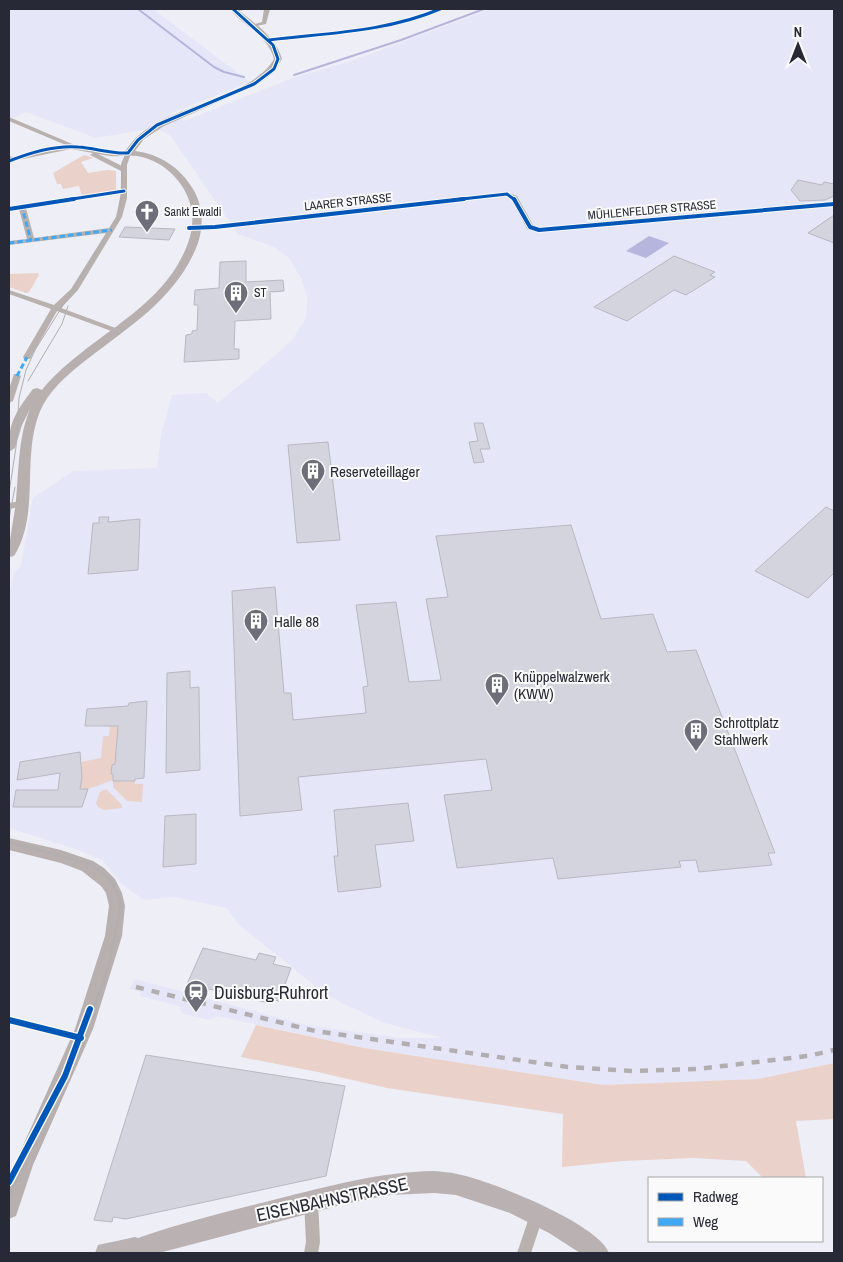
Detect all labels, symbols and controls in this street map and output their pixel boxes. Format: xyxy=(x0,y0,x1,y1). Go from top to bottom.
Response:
north arrow xyxy=(773,20,823,70)
text: N xyxy=(794,23,802,41)
street label: LAARER STRASSE xyxy=(303,189,393,215)
street label: MÜHLENFELDER STRASSE xyxy=(587,195,717,224)
church icon: Sankt Ewaldi xyxy=(134,199,160,233)
place label: Sankt Ewaldi xyxy=(164,204,221,220)
building icon: ST xyxy=(223,280,249,314)
place label: ST xyxy=(254,285,267,301)
building icon: Reserveteillager xyxy=(300,458,326,492)
place label: Reserveteillager xyxy=(330,461,420,482)
building icon: Halle 88 xyxy=(243,608,269,642)
place label: Halle 88 xyxy=(274,611,319,632)
place label: Knüppelwalzwerk (KWW) xyxy=(514,666,611,704)
building icon: Knüppelwalzwerk (KWW) xyxy=(484,672,510,706)
place label: Schrottplatz Stahlwerk xyxy=(714,712,779,750)
building icon: Schrottplatz Stahlwerk xyxy=(683,718,709,752)
station icon: Duisburg-Ruhrort xyxy=(183,979,209,1013)
place label: Duisburg-Ruhrort xyxy=(214,980,328,1005)
street label: EISENBAHNSTRASSE xyxy=(254,1171,410,1227)
legend xyxy=(648,1177,823,1242)
text: Radweg xyxy=(693,1186,738,1207)
text: Weg xyxy=(693,1211,718,1232)

